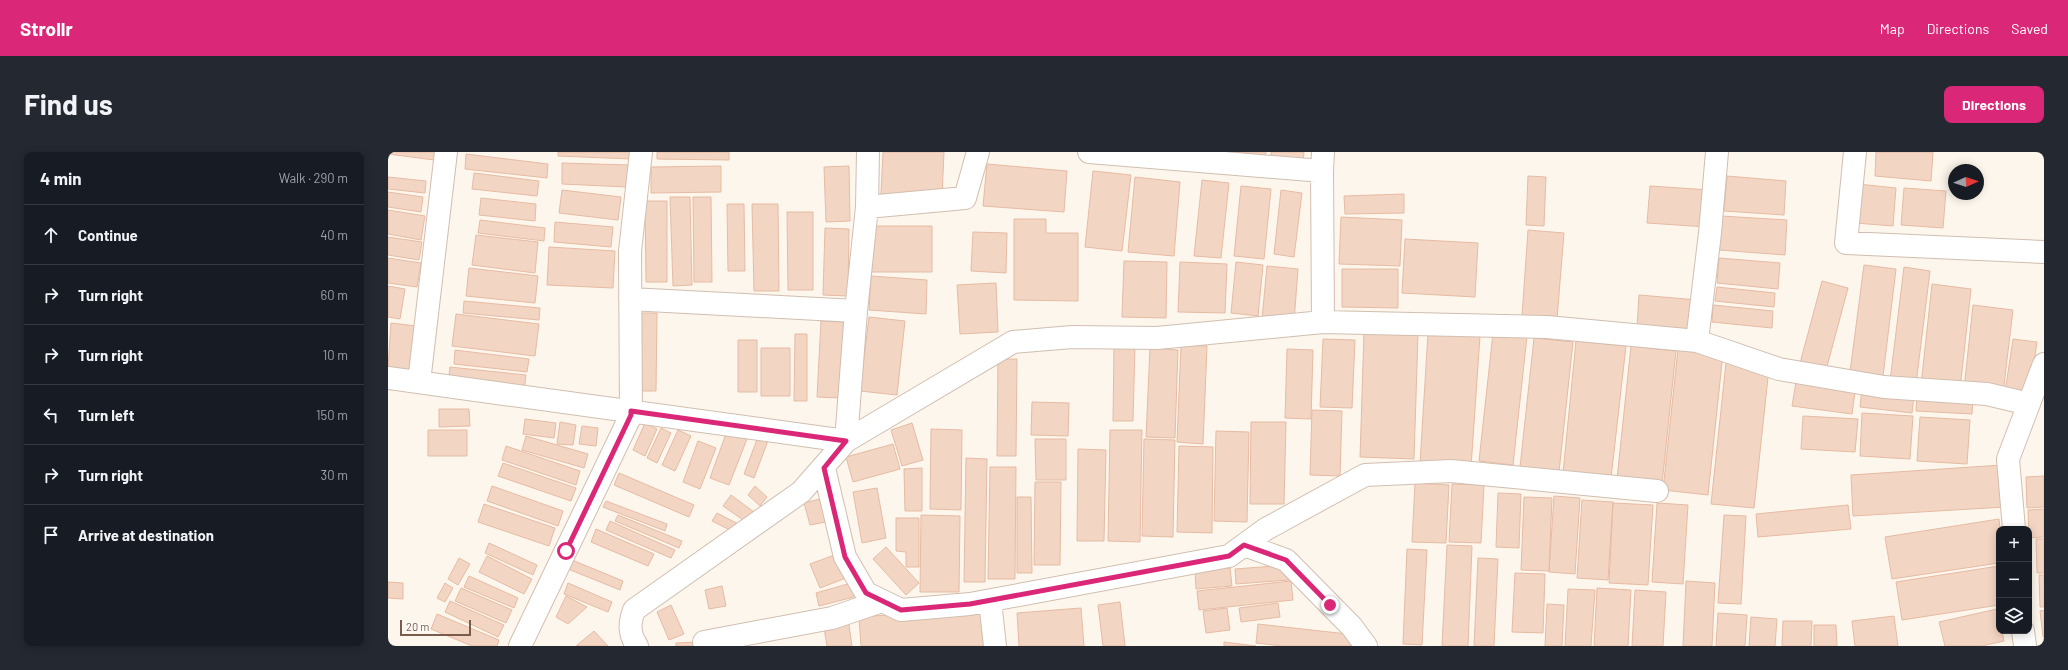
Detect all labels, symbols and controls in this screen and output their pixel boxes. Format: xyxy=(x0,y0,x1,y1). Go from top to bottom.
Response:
text: Strollr xyxy=(20,17,73,40)
text: Map xyxy=(1880,20,1905,37)
text: Directions xyxy=(1927,20,1989,37)
text: Saved xyxy=(2011,20,2048,37)
button: Directions xyxy=(1944,86,2044,123)
text: Find us xyxy=(24,87,113,121)
north arrow xyxy=(1948,164,1984,200)
text: 4 min xyxy=(40,168,82,188)
text: Walk · 290 m xyxy=(279,170,348,186)
icon: ahead xyxy=(40,224,62,246)
text: Continue xyxy=(78,226,138,244)
text: 40 m xyxy=(320,227,348,243)
icon: right xyxy=(40,284,62,306)
text: Turn right xyxy=(78,286,143,304)
text: 60 m xyxy=(321,287,348,303)
icon: right xyxy=(40,344,62,366)
text: Turn right xyxy=(78,346,143,364)
text: 10 m xyxy=(323,347,348,363)
icon: left xyxy=(40,404,62,426)
text: Turn left xyxy=(78,406,134,424)
text: 150 m xyxy=(316,407,348,423)
icon: right xyxy=(40,464,62,486)
text: Turn right xyxy=(78,466,143,484)
text: 30 m xyxy=(321,467,348,483)
icon: arrive xyxy=(40,524,62,546)
text: Arrive at destination xyxy=(78,526,214,544)
map controls xyxy=(1996,526,2032,634)
button: + xyxy=(1996,526,2032,562)
route start xyxy=(557,542,575,560)
button: − xyxy=(1996,562,2032,598)
route end xyxy=(1321,596,1339,614)
button: layers xyxy=(1996,598,2032,634)
scale bar xyxy=(400,618,471,637)
text: 20 m xyxy=(406,620,429,633)

